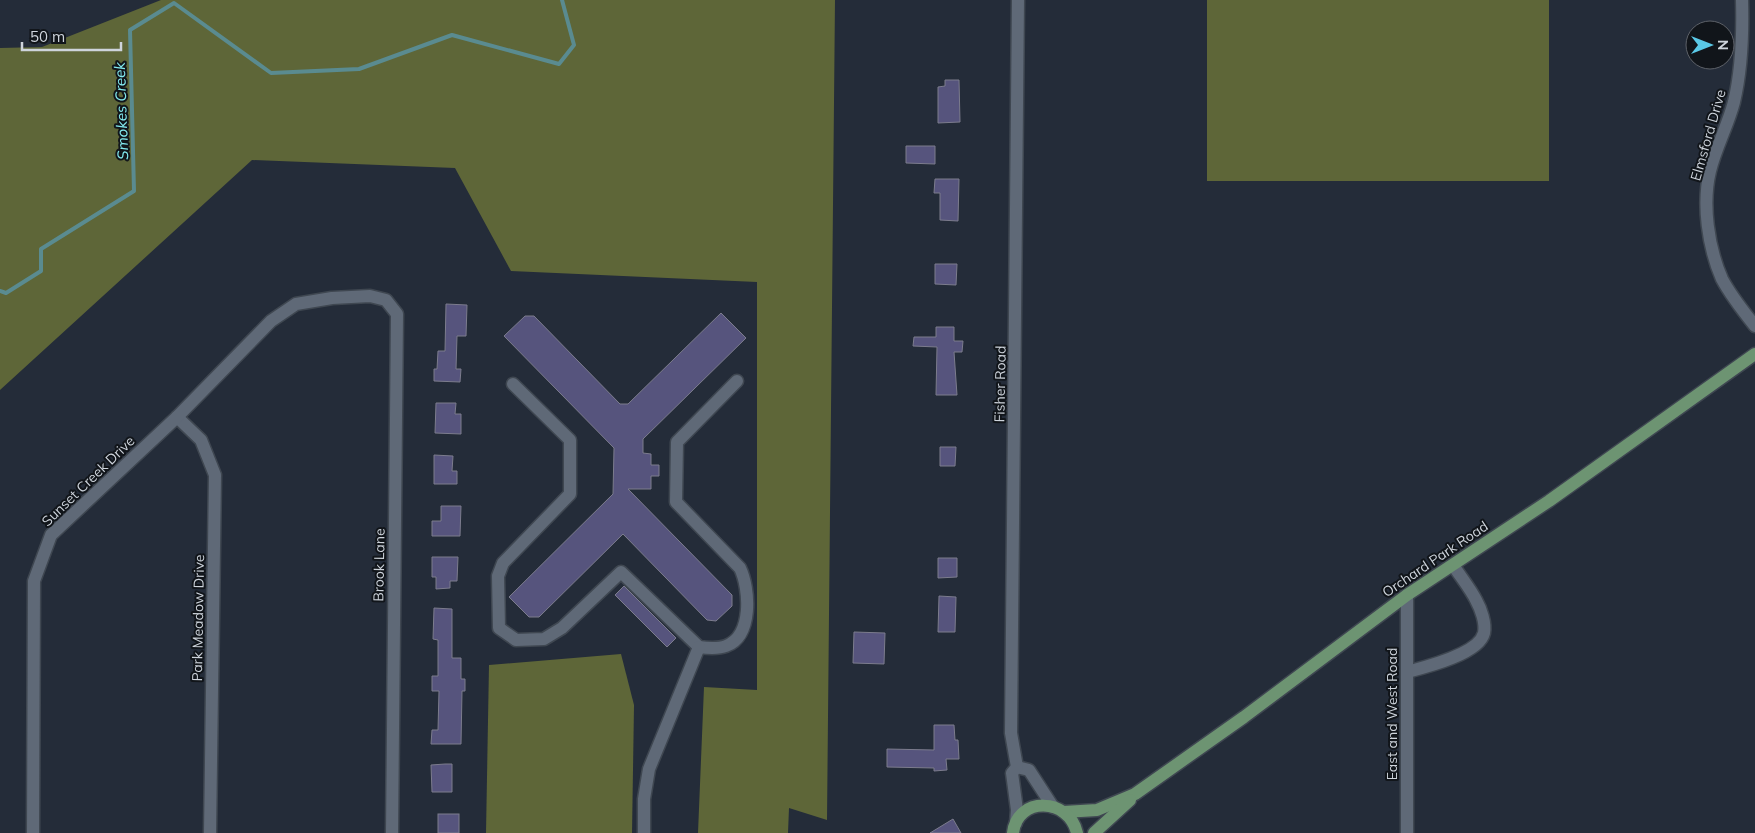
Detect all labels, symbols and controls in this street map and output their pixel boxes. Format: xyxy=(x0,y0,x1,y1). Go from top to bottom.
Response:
scale bar xyxy=(22,20,121,52)
north arrow xyxy=(1685,20,1735,70)
text: 50 m xyxy=(30,27,65,46)
text: N xyxy=(1714,40,1732,50)
water label: Smokes Creek xyxy=(110,61,132,160)
street label: Elmsford Drive xyxy=(1686,87,1730,183)
street label: Fisher Road xyxy=(990,345,1010,423)
street label: Sunset Creek Drive xyxy=(38,432,138,530)
street label: Orchard Park Road xyxy=(1379,517,1491,601)
street label: Brook Lane xyxy=(369,528,389,602)
street label: Park Meadow Drive xyxy=(188,554,208,682)
street label: East and West Road xyxy=(1383,648,1401,780)

